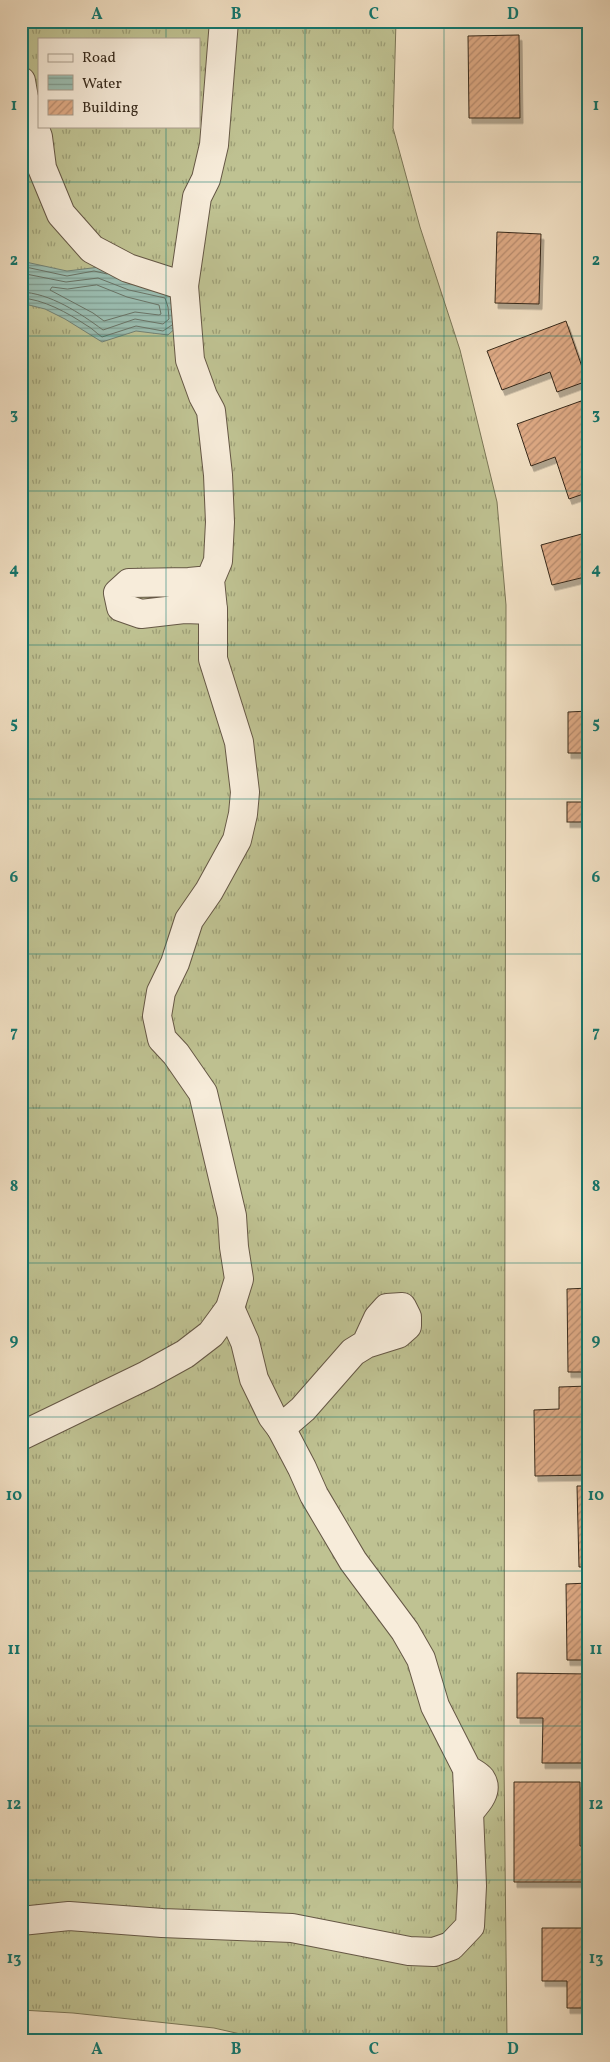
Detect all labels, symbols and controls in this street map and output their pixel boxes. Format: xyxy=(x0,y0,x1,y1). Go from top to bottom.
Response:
text: A xyxy=(91,4,103,26)
text: B xyxy=(231,4,242,26)
text: C xyxy=(369,4,379,26)
text: D xyxy=(507,4,519,26)
legend xyxy=(38,38,200,128)
text: Road xyxy=(82,48,116,69)
text: Water xyxy=(82,74,122,95)
text: 1 xyxy=(11,95,17,117)
text: 1 xyxy=(593,95,599,117)
text: Building xyxy=(82,98,139,119)
text: 2 xyxy=(10,250,18,272)
text: 2 xyxy=(592,250,600,272)
text: 3 xyxy=(10,404,18,426)
text: 3 xyxy=(592,404,600,426)
text: 4 xyxy=(9,559,19,581)
text: 4 xyxy=(591,559,601,581)
text: 5 xyxy=(10,713,18,735)
text: 5 xyxy=(592,713,600,735)
text: 6 xyxy=(10,867,19,889)
text: 6 xyxy=(592,867,601,889)
text: 7 xyxy=(10,1022,18,1044)
text: 7 xyxy=(592,1022,600,1044)
text: 8 xyxy=(10,1176,18,1198)
text: 8 xyxy=(592,1176,600,1198)
text: 9 xyxy=(10,1330,19,1352)
text: 9 xyxy=(592,1330,601,1352)
text: 10 xyxy=(6,1485,22,1507)
text: 10 xyxy=(588,1485,604,1507)
text: 11 xyxy=(8,1639,20,1661)
text: 11 xyxy=(590,1639,602,1661)
text: 12 xyxy=(7,1794,21,1816)
text: 12 xyxy=(589,1794,603,1816)
text: 13 xyxy=(7,1948,21,1970)
text: 13 xyxy=(589,1948,603,1970)
text: A xyxy=(91,2039,103,2061)
text: B xyxy=(231,2039,242,2061)
text: C xyxy=(369,2039,379,2061)
text: D xyxy=(507,2039,519,2061)

